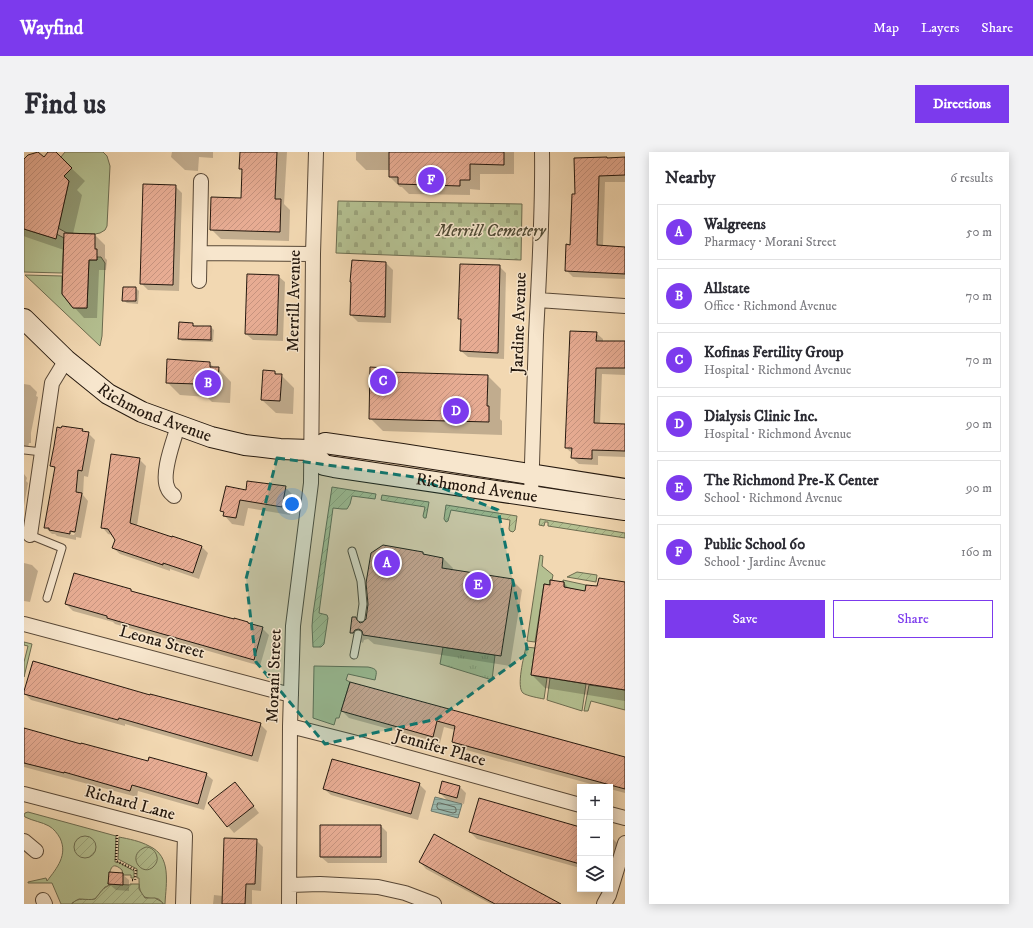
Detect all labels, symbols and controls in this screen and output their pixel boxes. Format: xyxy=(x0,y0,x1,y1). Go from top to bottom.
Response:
text: Wayfind xyxy=(20,17,83,40)
text: Map xyxy=(873,19,899,37)
text: Layers xyxy=(921,19,959,37)
text: Share xyxy=(981,19,1013,37)
button: Directions xyxy=(915,85,1009,123)
text: Find us xyxy=(24,87,106,122)
pin: F xyxy=(418,165,444,195)
text: Nearby xyxy=(665,167,715,189)
text: 6 results xyxy=(950,170,993,186)
text: Walgreens xyxy=(704,215,766,234)
park label: Merrill Cemetery xyxy=(435,220,547,242)
text: A xyxy=(675,224,683,240)
text: 50 m xyxy=(966,224,992,240)
text: Pharmacy · Morani Street xyxy=(704,234,837,250)
street label: Merrill Avenue xyxy=(282,250,306,352)
street label: Jardine Avenue xyxy=(506,272,532,376)
text: Allstate xyxy=(704,279,750,298)
text: B xyxy=(675,288,683,304)
text: 70 m xyxy=(966,288,992,304)
text: Office · Richmond Avenue xyxy=(704,298,837,314)
text: Kofinas Fertility Group xyxy=(704,343,843,362)
text: C xyxy=(675,352,683,368)
text: 70 m xyxy=(966,352,992,368)
text: Hospital · Richmond Avenue xyxy=(704,362,851,378)
pin: C xyxy=(370,366,396,396)
pin: B xyxy=(195,368,221,398)
street label: Richmond Avenue xyxy=(92,378,215,447)
pin: D xyxy=(443,396,469,426)
text: Dialysis Clinic Inc. xyxy=(704,407,818,426)
text: D xyxy=(674,416,684,432)
text: 90 m xyxy=(966,416,992,432)
text: Hospital · Richmond Avenue xyxy=(704,426,851,442)
street label: Richmond Avenue xyxy=(414,468,539,508)
text: The Richmond Pre-K Center xyxy=(704,471,879,490)
text: E xyxy=(674,480,684,496)
text: 90 m xyxy=(966,480,992,496)
text: School · Richmond Avenue xyxy=(704,490,842,506)
your location xyxy=(282,494,302,514)
text: Public School 60 xyxy=(704,535,805,554)
text: F xyxy=(675,544,683,560)
text: 160 m xyxy=(961,544,992,560)
pin: A xyxy=(374,548,400,578)
text: School · Jardine Avenue xyxy=(704,554,826,570)
pin: E xyxy=(465,570,491,600)
button: Save xyxy=(665,600,825,638)
button: Share xyxy=(833,600,993,638)
street label: Leona Street xyxy=(117,620,208,664)
street label: Morani Street xyxy=(261,628,287,723)
street label: Jennifer Place xyxy=(390,724,488,772)
street label: Richard Lane xyxy=(82,780,178,826)
map controls xyxy=(577,784,613,892)
button: + xyxy=(577,784,613,820)
button: − xyxy=(577,820,613,856)
button: layers xyxy=(577,856,613,892)

